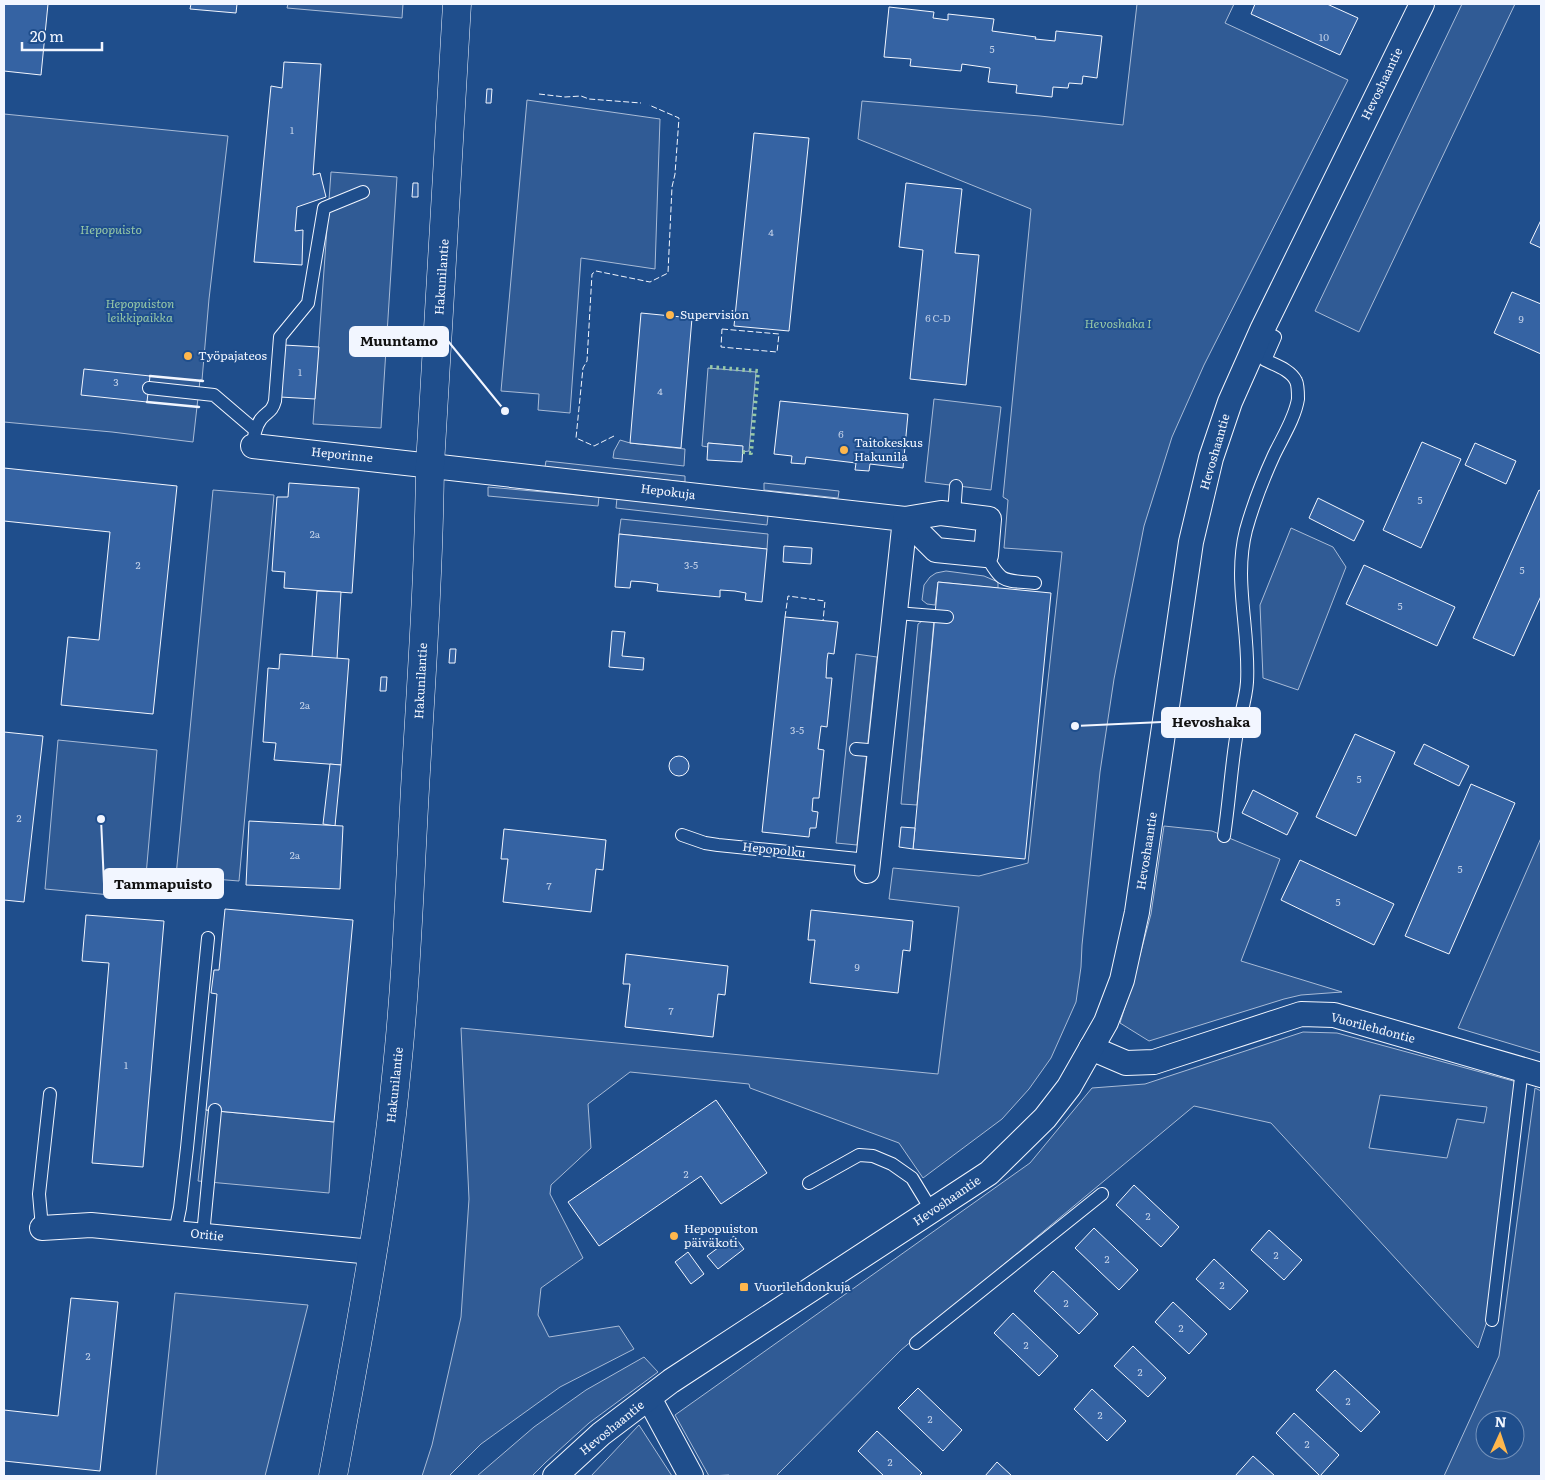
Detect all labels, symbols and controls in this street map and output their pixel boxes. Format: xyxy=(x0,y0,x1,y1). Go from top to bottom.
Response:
scale bar xyxy=(22,20,102,52)
text: 20 m xyxy=(30,24,64,47)
house number: 10 xyxy=(1319,29,1329,44)
house number: 5 xyxy=(989,41,995,56)
street label: Hevoshaantie xyxy=(1356,44,1406,123)
house number: 1 xyxy=(290,122,294,137)
park label: Hepopuisto xyxy=(80,220,142,238)
house number: 4 xyxy=(768,224,774,239)
street label: Hakunilantie xyxy=(429,238,453,316)
park label: Hepopuiston leikkipaikka xyxy=(106,294,174,326)
place label: Supervision xyxy=(680,305,749,323)
marker: Supervision xyxy=(664,309,676,321)
house number: 6 C-D xyxy=(925,310,951,325)
house number: 9 xyxy=(1518,311,1524,326)
park label: Hevoshaka I xyxy=(1085,314,1152,332)
callout: Muuntamo xyxy=(350,327,448,356)
text: Muuntamo xyxy=(360,330,438,350)
place label: Työpajateos xyxy=(198,346,267,364)
marker: Työpajateos xyxy=(182,350,194,362)
house number: 1 xyxy=(298,364,302,379)
house number: 3 xyxy=(113,374,119,389)
house number: 4 xyxy=(657,383,663,398)
street label: Hevoshaantie xyxy=(1195,412,1234,492)
house number: 6 xyxy=(838,426,844,441)
place label: Taitokeskus Hakunila xyxy=(854,433,923,465)
street label: Heporinne xyxy=(310,442,374,466)
marker: Taitokeskus Hakunila xyxy=(838,444,850,456)
street label: Hepokuja xyxy=(640,479,697,503)
house number: 5 xyxy=(1417,492,1423,507)
house number: 2a xyxy=(310,526,321,541)
house number: 2 xyxy=(135,557,141,572)
house number: 3-5 xyxy=(684,557,698,572)
house number: 5 xyxy=(1519,562,1525,577)
house number: 5 xyxy=(1397,598,1403,613)
street label: Hakunilantie xyxy=(409,642,431,720)
house number: 2a xyxy=(300,697,311,712)
callout: Hevoshaka xyxy=(1162,708,1260,737)
text: Hevoshaka xyxy=(1172,711,1251,731)
house number: 3-5 xyxy=(790,722,804,737)
house number: 5 xyxy=(1356,771,1362,786)
house number: 2 xyxy=(16,810,22,825)
street label: Hevoshaantie xyxy=(1131,811,1161,891)
street label: Hepopolku xyxy=(742,837,807,861)
house number: 2a xyxy=(290,847,301,862)
house number: 5 xyxy=(1457,861,1463,876)
callout: Tammapuisto xyxy=(104,869,223,898)
text: Tammapuisto xyxy=(114,873,213,893)
house number: 7 xyxy=(546,878,552,893)
house number: 5 xyxy=(1335,894,1341,909)
house number: 9 xyxy=(854,959,860,974)
house number: 7 xyxy=(668,1003,674,1018)
street label: Vuorilehdontie xyxy=(1329,1007,1417,1047)
street label: Hakunilantie xyxy=(381,1046,407,1124)
house number: 1 xyxy=(124,1057,128,1072)
house number: 2 xyxy=(683,1166,689,1181)
street label: Hevoshaantie xyxy=(909,1171,984,1230)
house number: 2 xyxy=(1145,1208,1151,1223)
place label: Hepopuiston päiväkoti xyxy=(684,1219,758,1251)
street label: Oritie xyxy=(189,1223,225,1245)
marker: Hepopuiston päiväkoti xyxy=(668,1230,680,1242)
house number: 2 xyxy=(1273,1247,1279,1262)
house number: 2 xyxy=(1104,1251,1110,1266)
place label: Vuorilehdonkuja xyxy=(754,1277,851,1295)
house number: 2 xyxy=(1219,1277,1225,1292)
marker: Vuorilehdonkuja xyxy=(738,1281,750,1293)
house number: 2 xyxy=(1063,1295,1069,1310)
house number: 2 xyxy=(1178,1320,1184,1335)
house number: 2 xyxy=(1023,1337,1029,1352)
house number: 2 xyxy=(85,1348,91,1363)
house number: 2 xyxy=(1137,1364,1143,1379)
house number: 2 xyxy=(1345,1393,1351,1408)
street label: Hevoshaantie xyxy=(575,1396,648,1459)
house number: 2 xyxy=(1097,1407,1103,1422)
north arrow xyxy=(1475,1410,1525,1460)
house number: 2 xyxy=(927,1411,933,1426)
text: N xyxy=(1494,1411,1507,1431)
house number: 2 xyxy=(1304,1436,1310,1451)
house number: 2 xyxy=(887,1454,893,1469)

